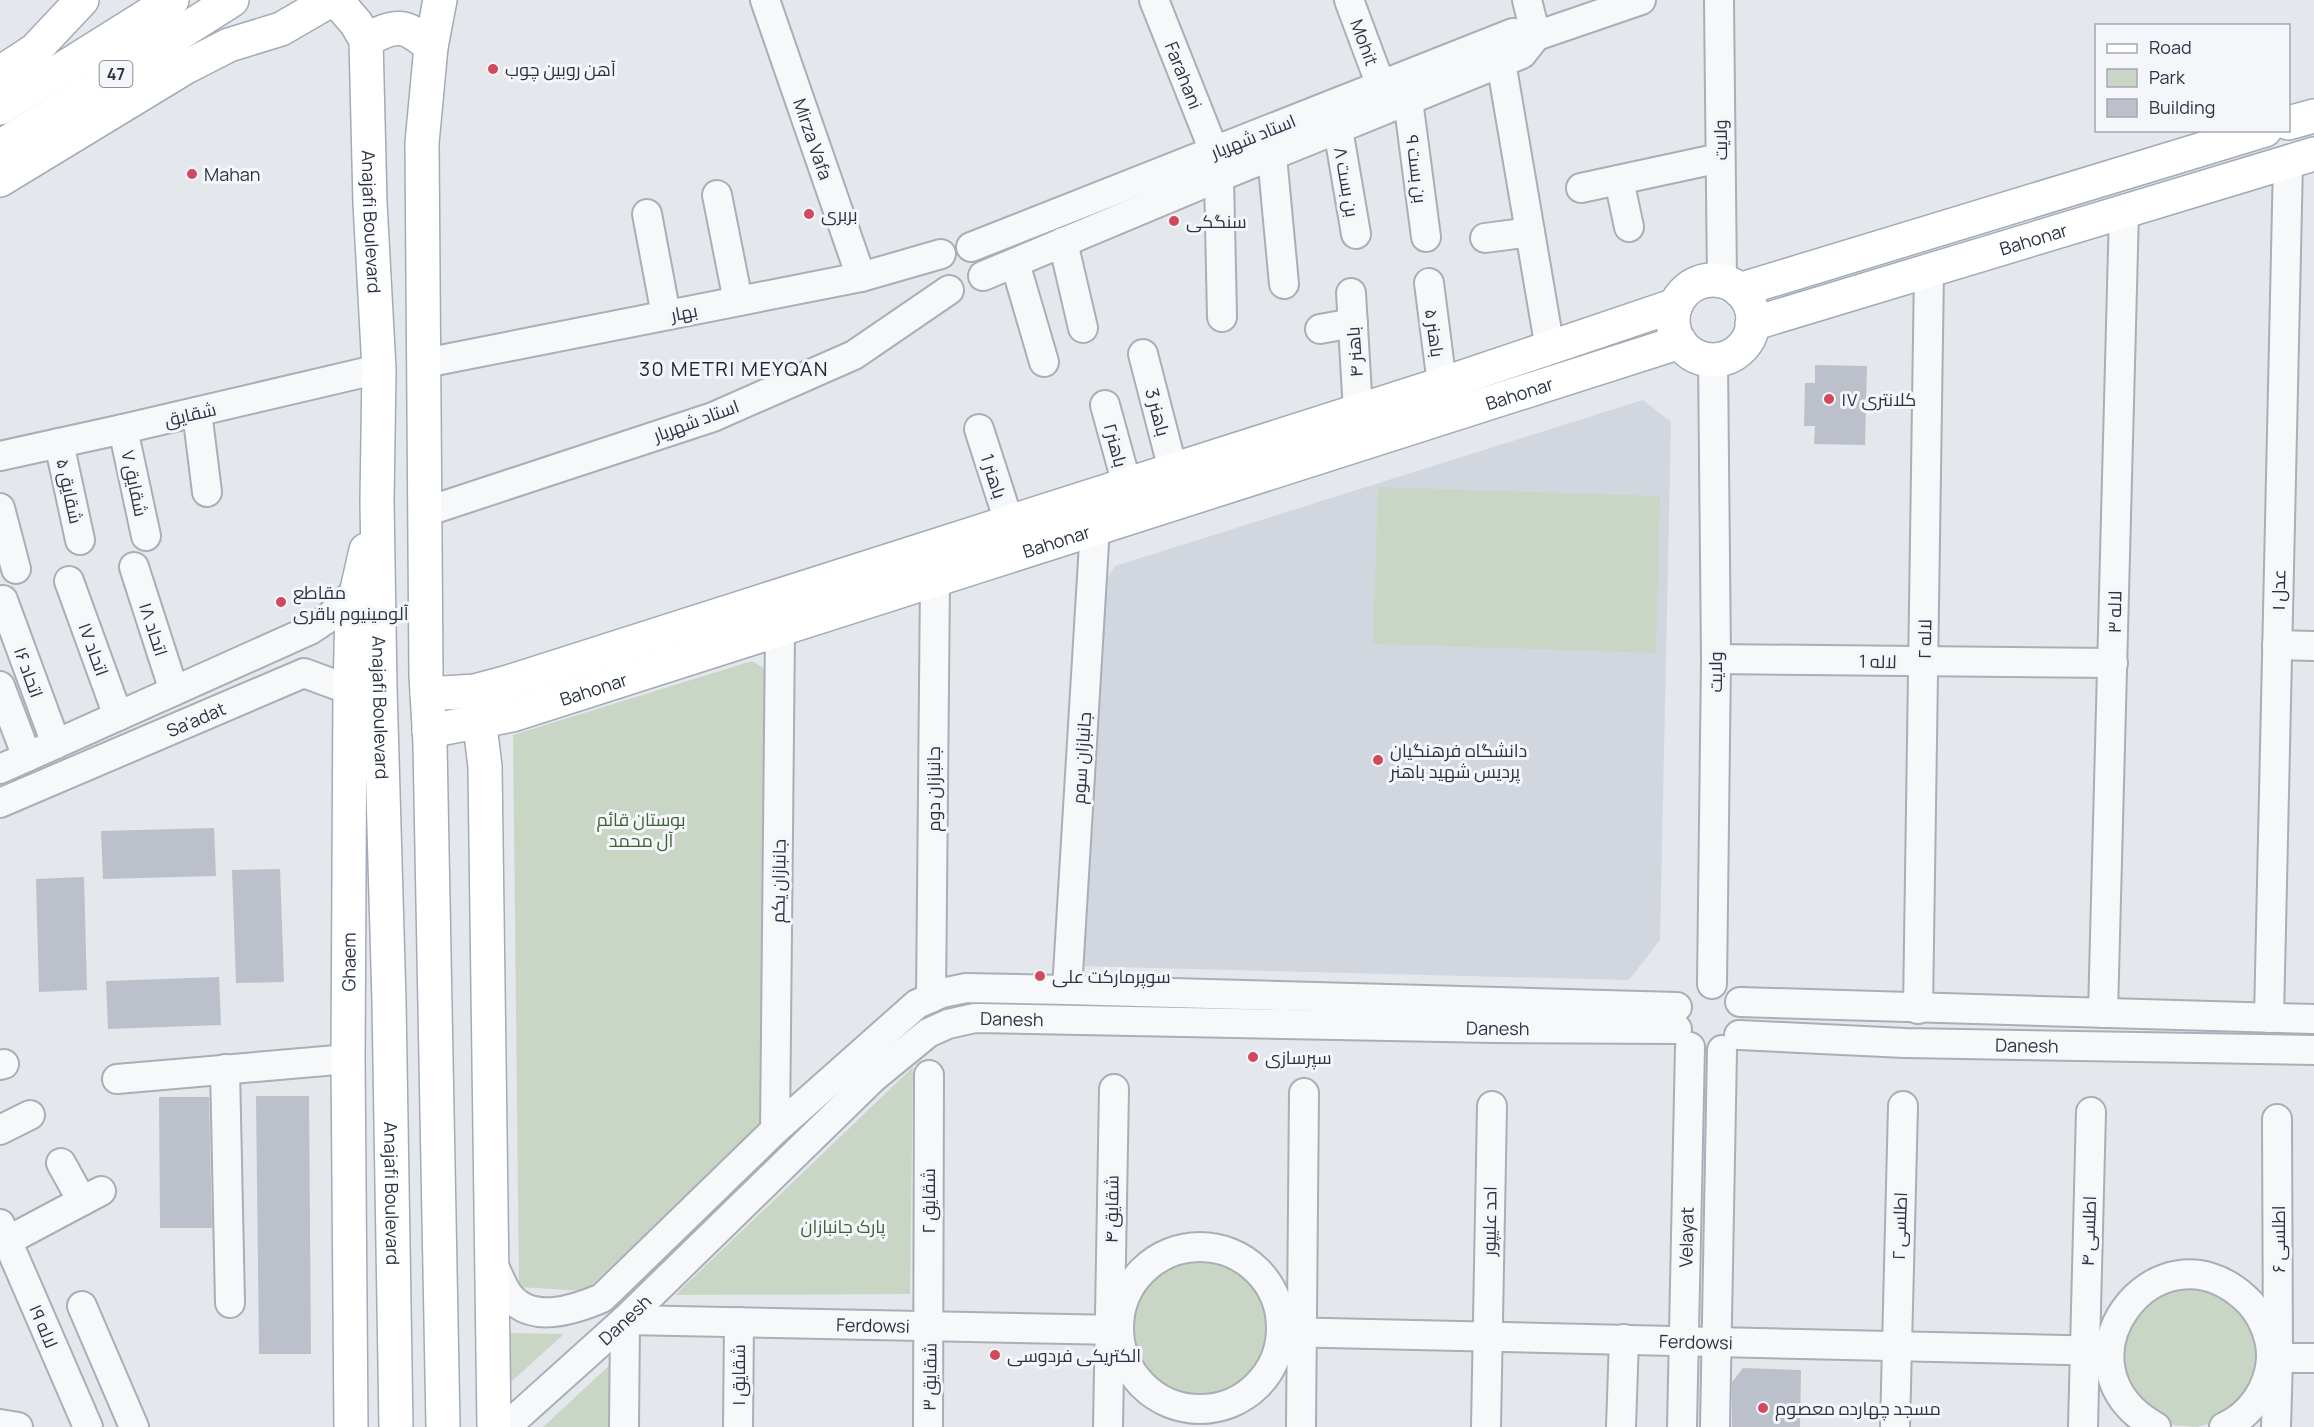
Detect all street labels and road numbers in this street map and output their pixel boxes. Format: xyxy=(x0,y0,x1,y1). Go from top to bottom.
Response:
street label: Mohit xyxy=(1345,16,1384,69)
street label: Farahani xyxy=(1160,38,1208,112)
road number: 47 xyxy=(100,61,132,87)
street label: Mirza Vafa xyxy=(788,95,838,183)
street label: استاد شهریار xyxy=(1206,108,1299,164)
street label: ولایت xyxy=(1708,119,1732,161)
street label: بن بست ۹ xyxy=(1401,133,1433,205)
street label: بن بست ۸ xyxy=(1329,145,1365,219)
street label: Anajafi Boulevard xyxy=(357,150,387,294)
street label: Bahonar xyxy=(1997,217,2071,260)
street label: بهار xyxy=(668,298,699,327)
street label: باهنر ۵ xyxy=(1420,307,1450,359)
street label: باهنر ۴ xyxy=(1340,326,1368,378)
street label: Bahonar xyxy=(1483,371,1557,415)
street label: باهنر 3 xyxy=(1140,385,1176,439)
street label: استاد شهریار xyxy=(649,393,742,447)
street label: شقایق xyxy=(162,396,219,433)
street label: باهنر۲ xyxy=(1099,420,1133,470)
street label: شقایق ۷ xyxy=(115,448,154,519)
street label: باهنر 1 xyxy=(976,451,1012,501)
street label: شقایق ۵ xyxy=(50,456,89,526)
street label: Bahonar xyxy=(1020,519,1094,563)
street label: عدل ۱ xyxy=(2266,569,2290,611)
street label: لاله ۳ xyxy=(2102,590,2126,634)
street label: اتحاد ۱۸ xyxy=(134,599,174,659)
street label: اتحاد ۱۷ xyxy=(73,619,115,679)
street label: لاله ۲ xyxy=(1912,619,1936,659)
street label: Anajafi Boulevard xyxy=(367,636,395,780)
street label: اتحاد ۱۶ xyxy=(9,643,49,701)
street label: لاله 1 xyxy=(1859,649,1897,673)
street label: ولایت xyxy=(1703,652,1727,692)
street label: Bahonar xyxy=(557,667,631,711)
street label: Sa'adat xyxy=(163,696,229,742)
street label: جانبازان سوم xyxy=(1066,711,1097,805)
street label: جانبازان دوم xyxy=(921,746,946,832)
street label: جانبازان یکم xyxy=(765,839,792,923)
street label: Ghaem xyxy=(336,932,361,992)
street label: Danesh xyxy=(980,1006,1044,1031)
street label: Danesh xyxy=(1466,1015,1529,1040)
street label: Danesh xyxy=(1995,1033,2059,1058)
street label: Anajafi Boulevard xyxy=(379,1121,405,1265)
street label: شقایق ۲ xyxy=(916,1168,941,1234)
street label: شقایق ۴ xyxy=(1098,1175,1125,1243)
street label: احد علیپور xyxy=(1476,1186,1502,1257)
street label: اطلسی ۲ xyxy=(1886,1191,1912,1261)
street label: اطلسی ۴ xyxy=(2075,1195,2101,1267)
street label: اطلسی ۶ xyxy=(2266,1205,2290,1273)
street label: Velayat xyxy=(1673,1207,1699,1267)
street label: Danesh xyxy=(593,1289,656,1350)
street label: لاله ۱۹ xyxy=(24,1300,64,1352)
street label: Ferdowsi xyxy=(836,1312,910,1338)
street label: Ferdowsi xyxy=(1659,1329,1733,1354)
street label: شقایق ۳ xyxy=(916,1343,943,1411)
street label: شقایق ۱ xyxy=(726,1344,751,1406)

